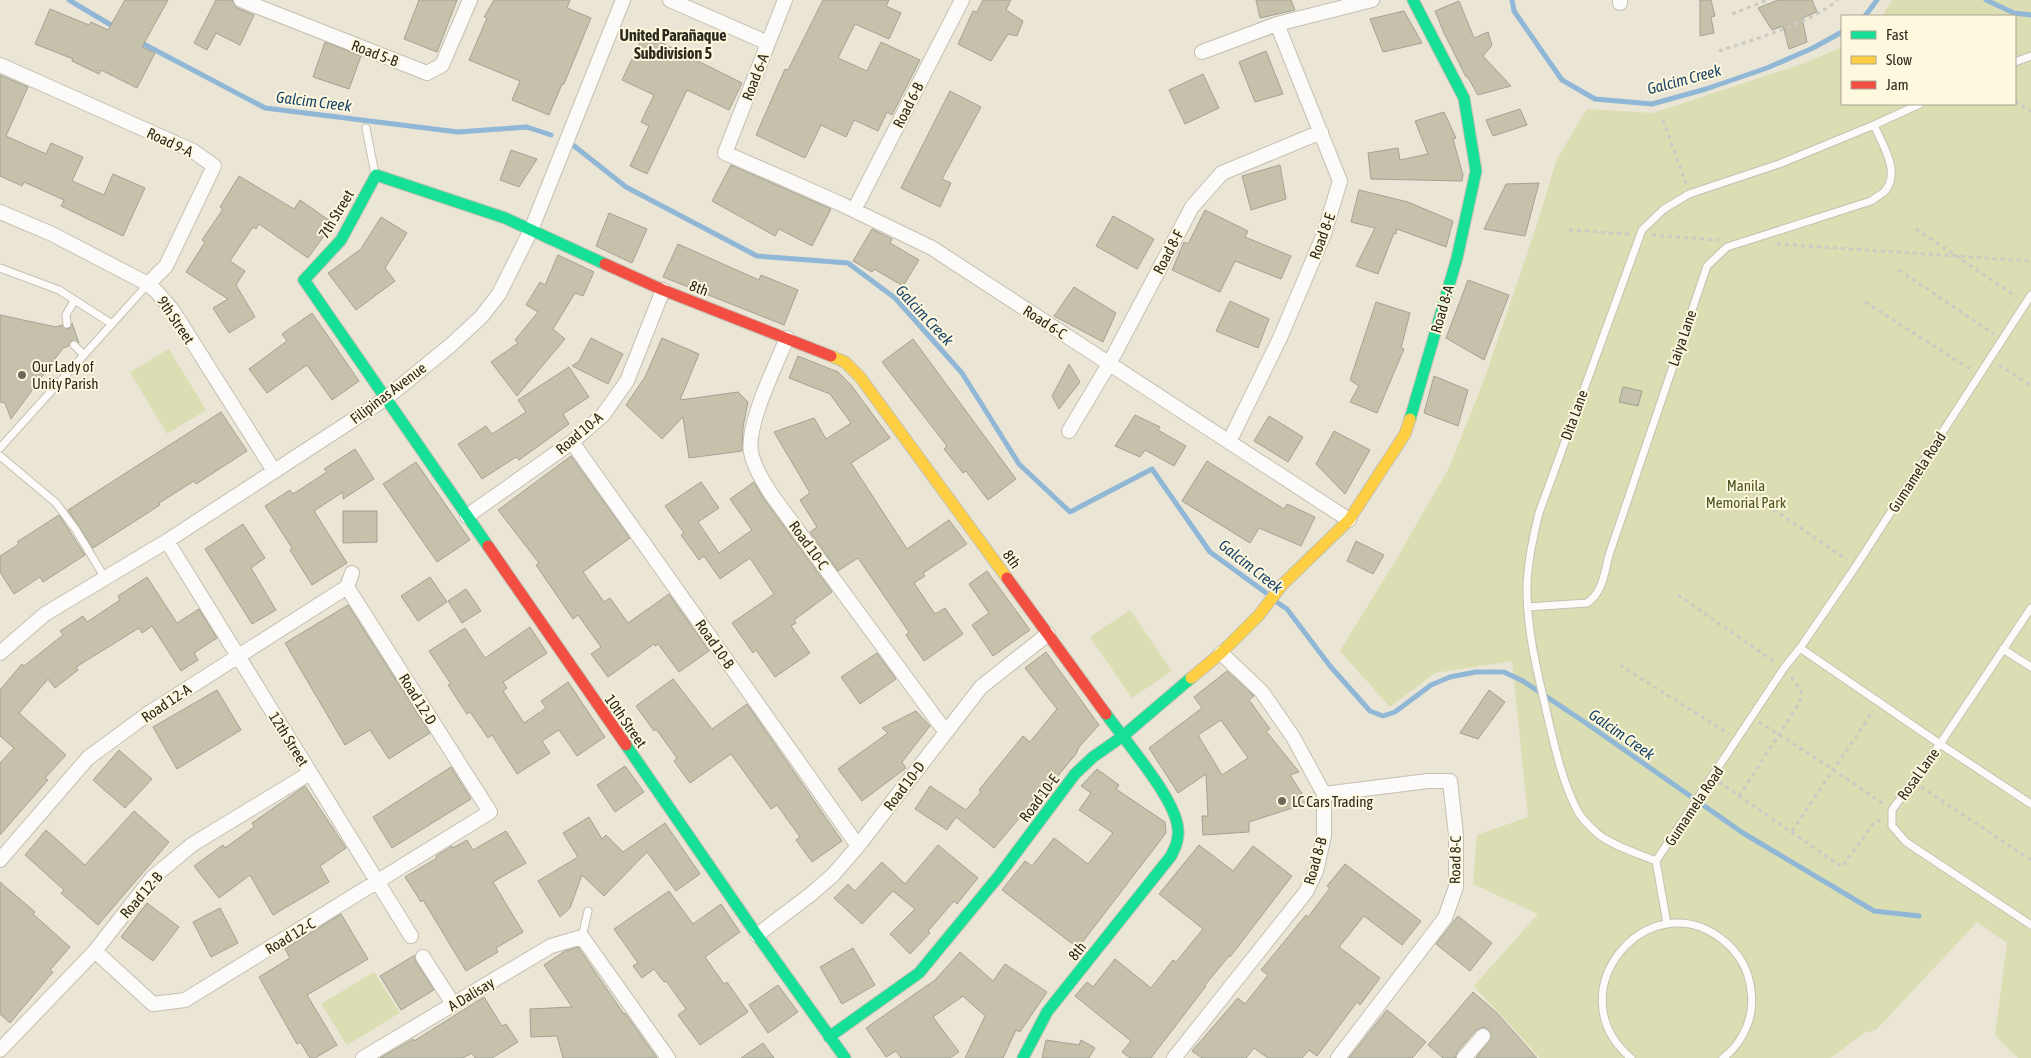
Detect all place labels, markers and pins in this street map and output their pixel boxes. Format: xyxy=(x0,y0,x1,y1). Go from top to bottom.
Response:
place label: Our Lady of Unity Parish xyxy=(32,358,99,392)
marker: Our Lady of Unity Parish xyxy=(16,369,28,381)
place label: LC Cars Trading xyxy=(1292,793,1373,810)
marker: LC Cars Trading xyxy=(1276,795,1288,807)

